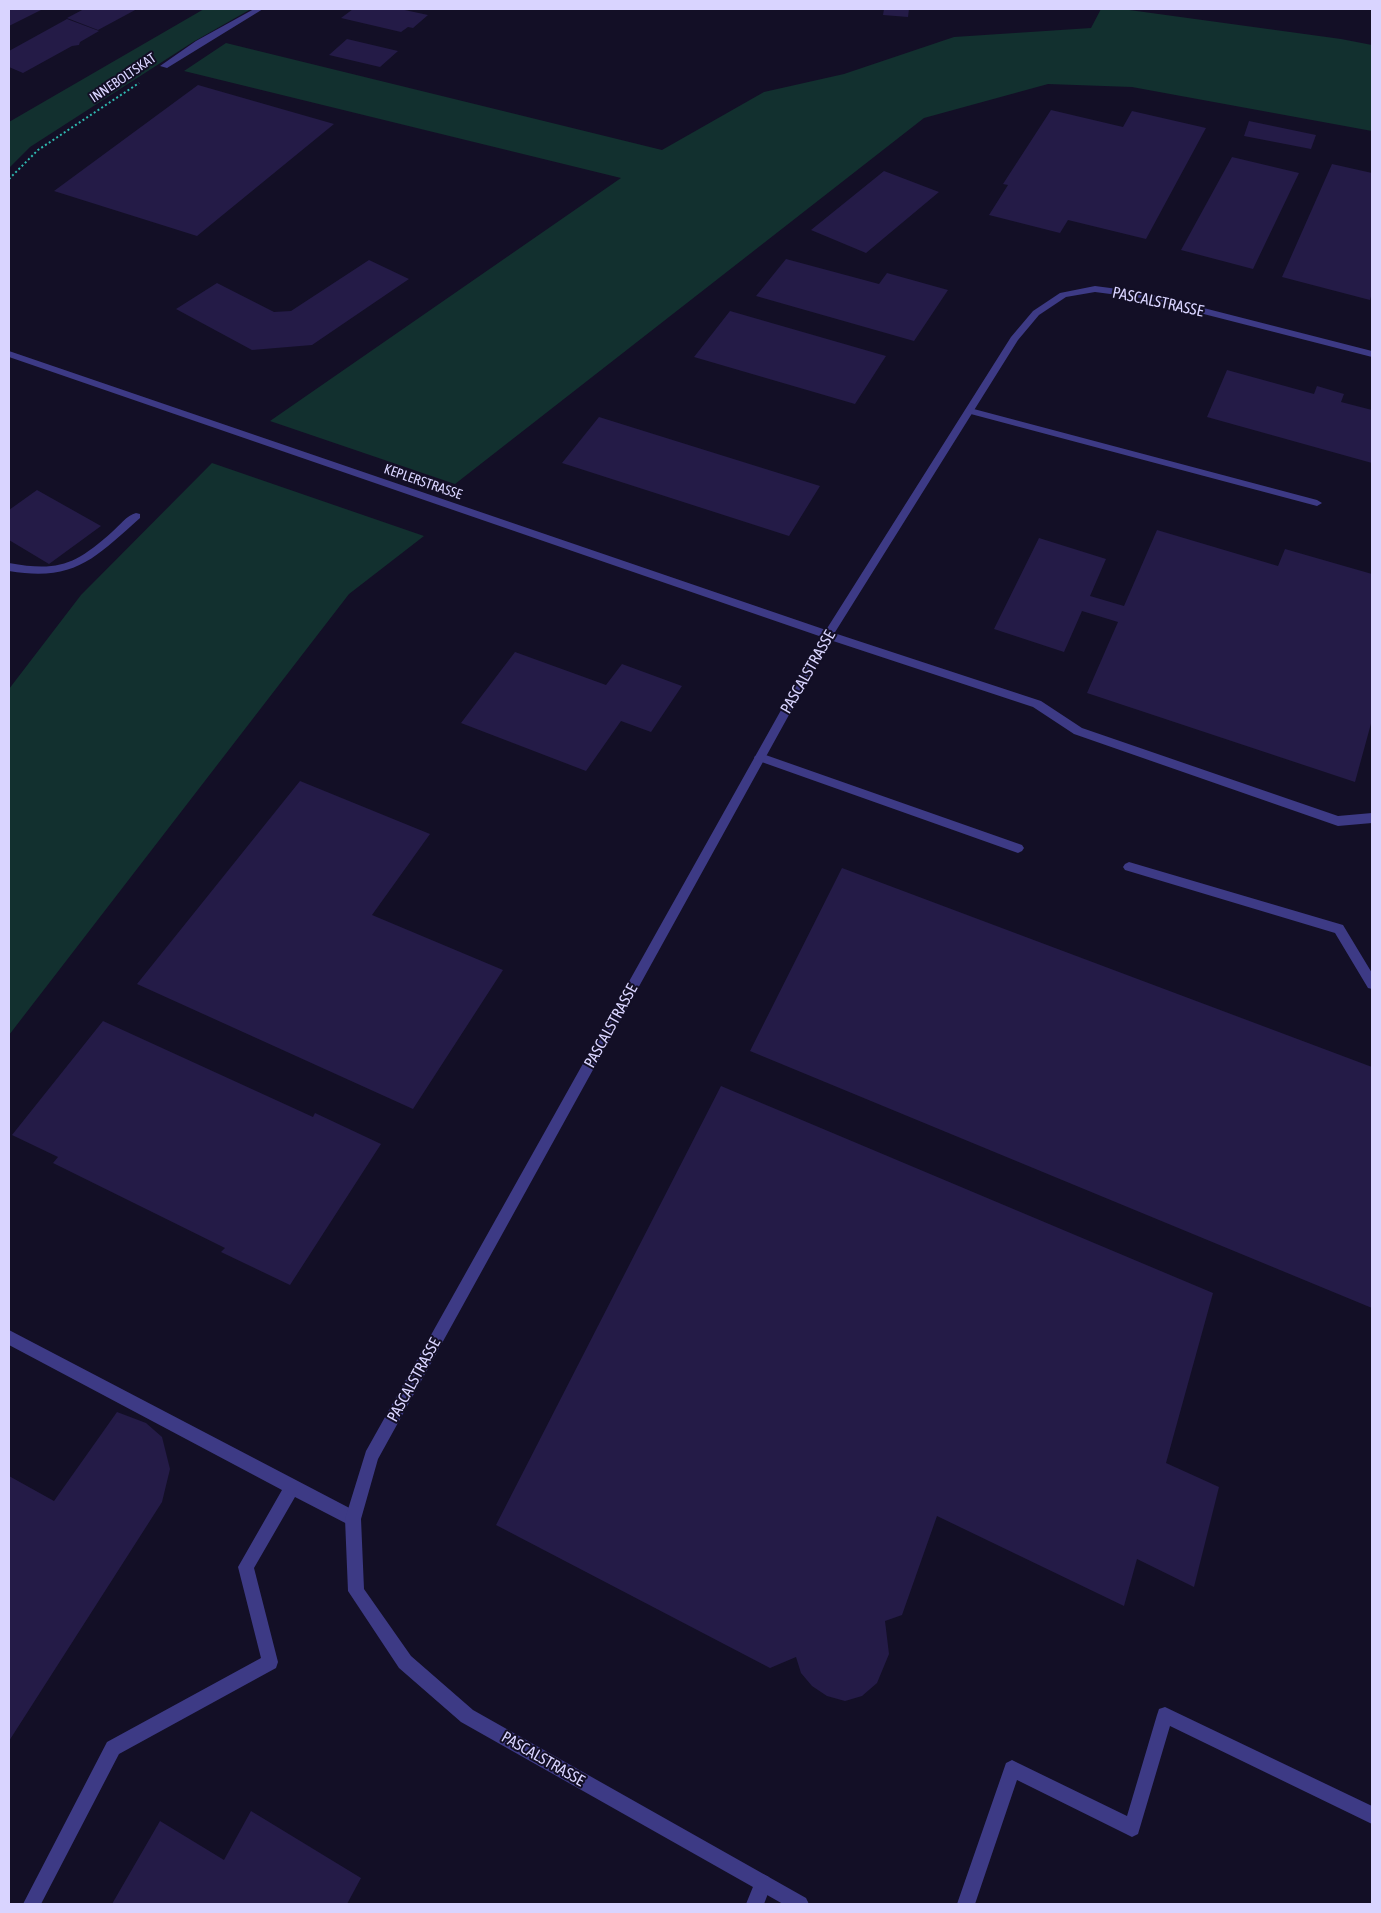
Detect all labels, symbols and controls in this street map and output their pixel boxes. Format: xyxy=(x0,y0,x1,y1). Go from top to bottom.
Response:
street label: INNEBOLTSKAT xyxy=(87,50,159,106)
street label: PASCALSTRASSE xyxy=(1111,283,1205,321)
street label: KEPLERSTRASSE xyxy=(382,461,464,503)
street label: PASCALSTRASSE xyxy=(776,627,840,717)
street label: PASCALSTRASSE xyxy=(580,981,642,1071)
street label: PASCALSTRASSE xyxy=(383,1335,445,1425)
street label: PASCALSTRASSE xyxy=(498,1727,588,1791)

